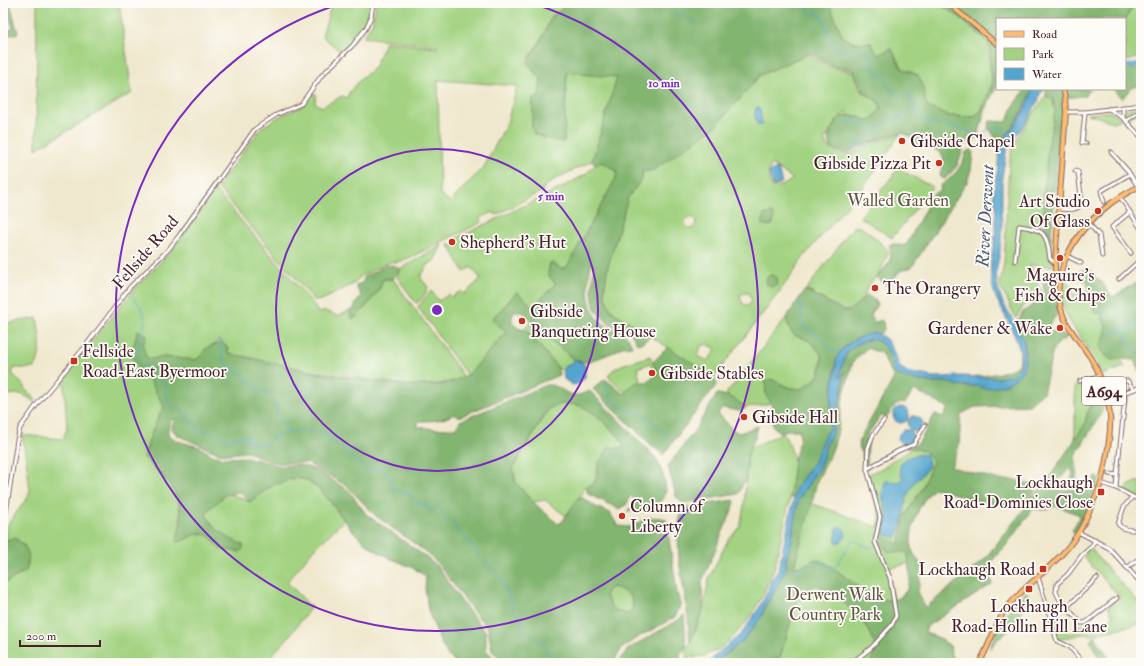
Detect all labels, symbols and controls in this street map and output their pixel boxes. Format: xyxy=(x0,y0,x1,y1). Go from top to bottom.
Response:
legend xyxy=(996,18,1126,90)
text: Road xyxy=(1032,27,1057,42)
text: Park xyxy=(1032,47,1054,62)
text: Water xyxy=(1031,67,1062,82)
text: 10 min xyxy=(648,76,681,91)
place label: Gibside Chapel xyxy=(910,131,1015,153)
marker: Gibside Chapel xyxy=(897,136,907,146)
place label: Gibside Pizza Pit xyxy=(813,153,931,174)
marker: Gibside Pizza Pit xyxy=(934,158,944,168)
water label: River Derwent xyxy=(971,163,1000,269)
text: 5 min xyxy=(538,189,565,204)
park label: Walled Garden xyxy=(846,190,949,211)
place label: Art Studio Of Glass xyxy=(1018,191,1090,232)
marker: Art Studio Of Glass xyxy=(1093,206,1103,216)
street label: Fellside Road xyxy=(108,211,184,294)
place label: Shepherd's Hut xyxy=(460,232,567,254)
marker: Shepherd's Hut xyxy=(447,237,457,247)
marker: Maguire's Fish & Chips xyxy=(1055,253,1065,263)
place label: Maguire's Fish & Chips xyxy=(1014,265,1106,307)
place label: The Orangery xyxy=(883,278,981,300)
marker: The Orangery xyxy=(870,283,880,293)
place label: Gibside Banqueting House xyxy=(530,301,656,342)
centre of rings xyxy=(430,303,444,317)
marker: Gibside Banqueting House xyxy=(517,316,527,326)
place label: Gardener & Wake xyxy=(928,318,1052,339)
marker: Gardener & Wake xyxy=(1055,323,1065,333)
place label: Fellside Road-East Byermoor xyxy=(82,341,227,383)
marker: Fellside Road-East Byermoor xyxy=(69,356,79,366)
place label: Gibside Stables xyxy=(660,363,764,384)
marker: Gibside Stables xyxy=(647,368,657,378)
road number: A694 xyxy=(1082,377,1126,405)
place label: Gibside Hall xyxy=(752,407,839,428)
marker: Gibside Hall xyxy=(739,412,749,422)
place label: Lockhaugh Road-Dominies Close xyxy=(943,472,1093,513)
marker: Lockhaugh Road-Dominies Close xyxy=(1096,487,1106,497)
place label: Column of Liberty xyxy=(630,496,705,538)
marker: Column of Liberty xyxy=(617,511,627,521)
place label: Lockhaugh Road xyxy=(918,559,1036,580)
marker: Lockhaugh Road xyxy=(1038,564,1048,574)
park label: Derwent Walk Country Park xyxy=(786,584,884,626)
marker: Lockhaugh Road-Hollin Hill Lane xyxy=(1024,584,1034,594)
place label: Lockhaugh Road-Hollin Hill Lane xyxy=(951,596,1107,637)
scale bar xyxy=(20,622,100,648)
text: 200 m xyxy=(26,629,57,644)

